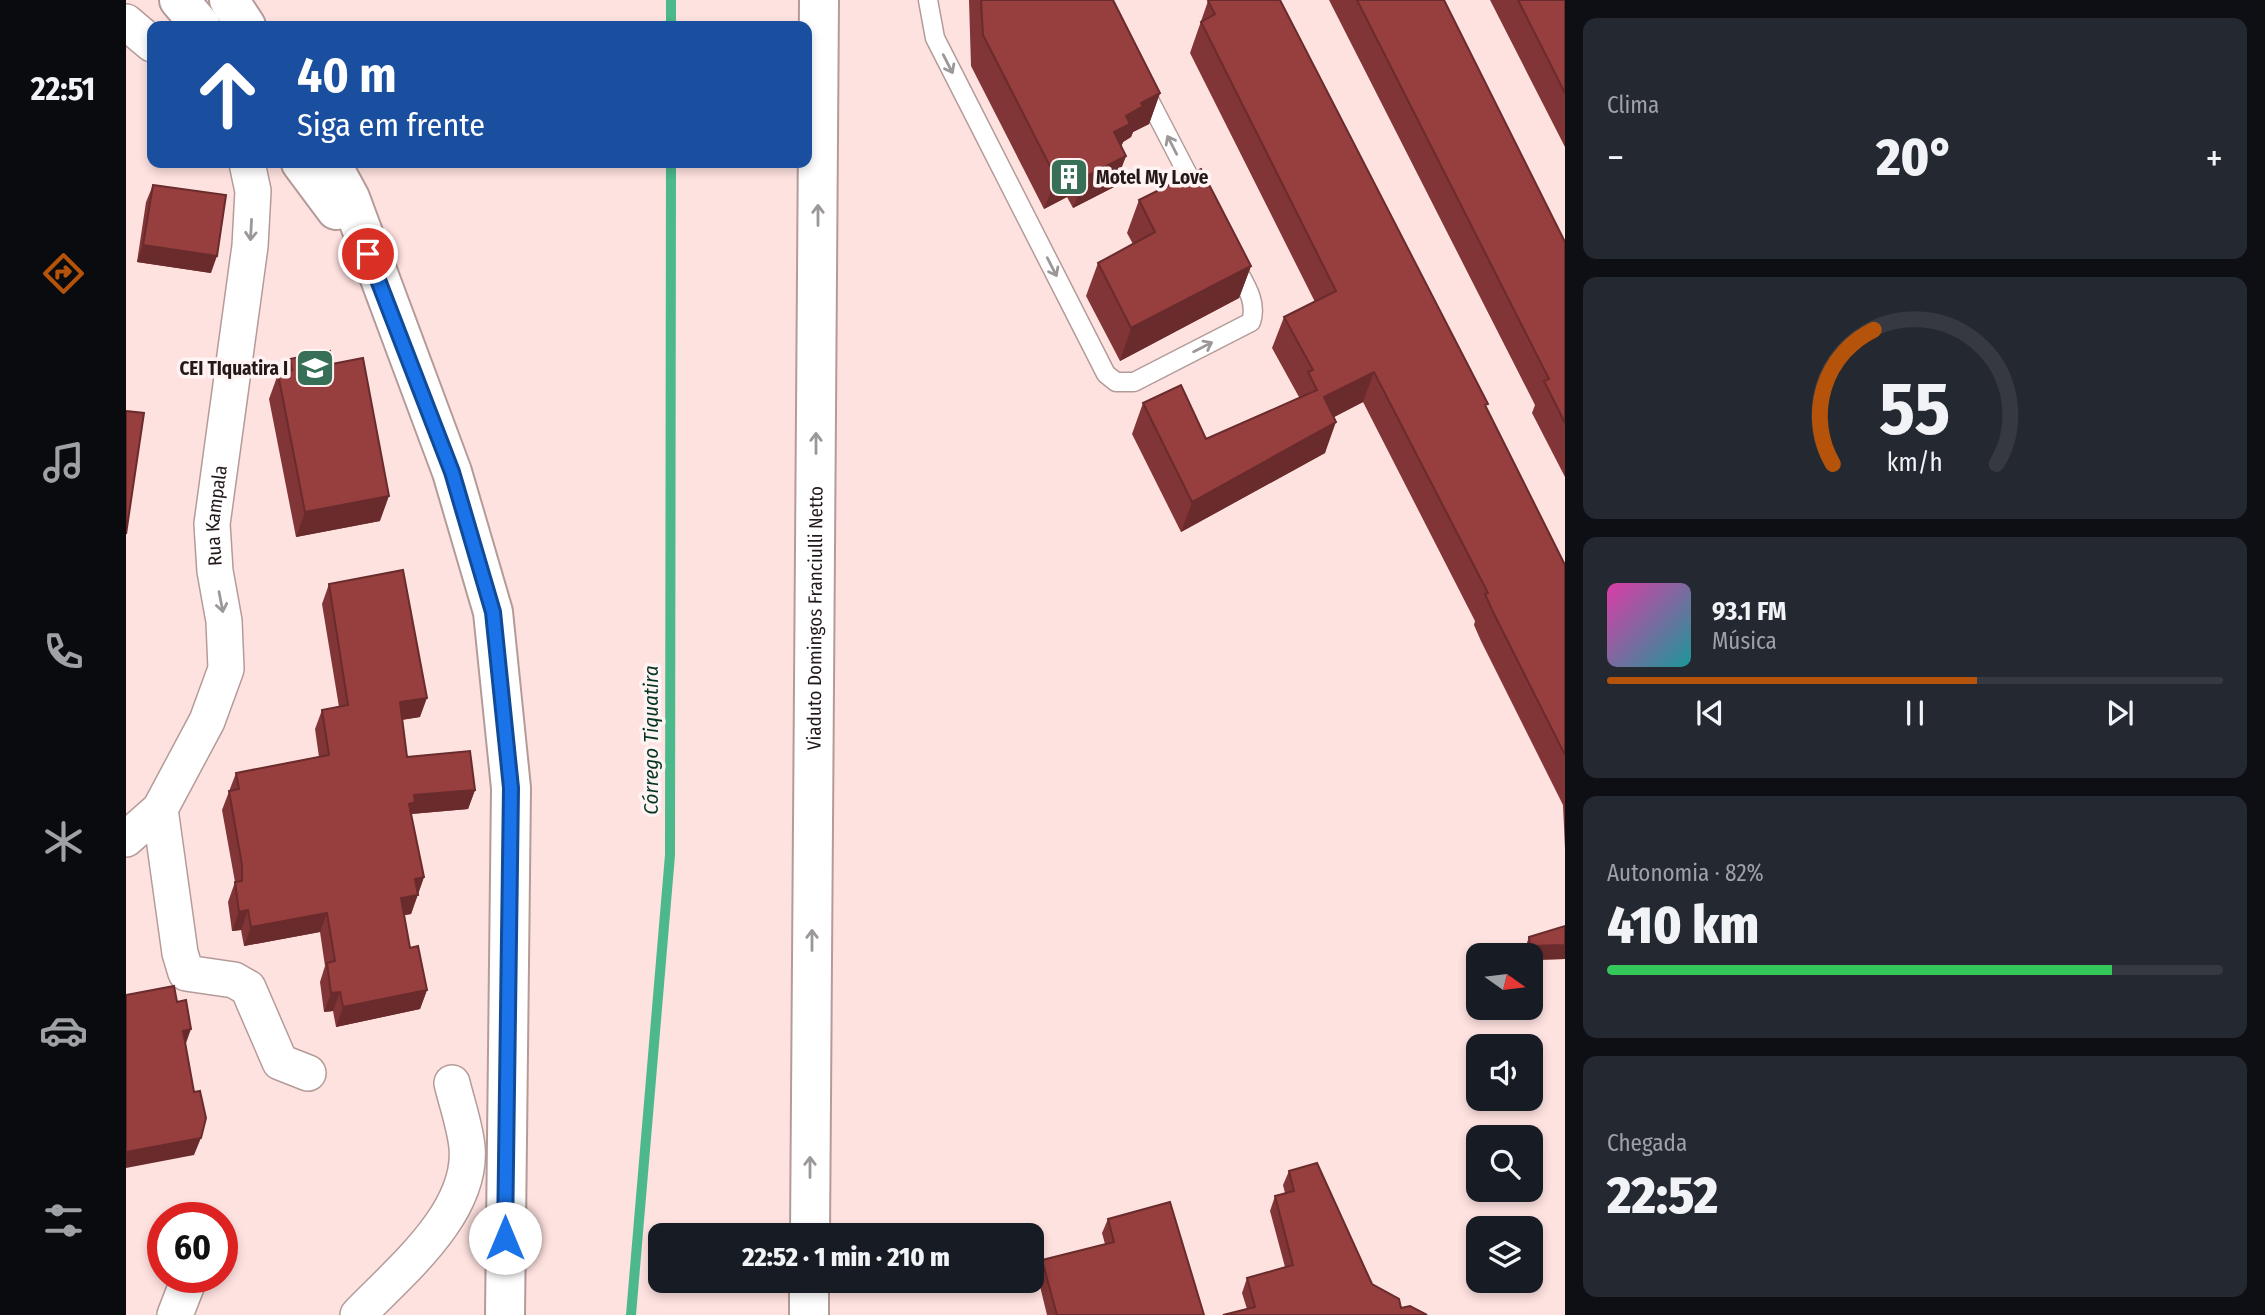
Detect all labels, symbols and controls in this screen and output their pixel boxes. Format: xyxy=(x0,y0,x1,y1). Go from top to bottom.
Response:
text: 40 m xyxy=(297,46,397,105)
icon: ahead xyxy=(182,49,273,140)
one-way arrow xyxy=(942,53,956,74)
text: 22:51 xyxy=(31,70,95,108)
text: Clima xyxy=(1607,91,1659,119)
text: Siga em frente xyxy=(297,106,485,144)
text: 20° xyxy=(1876,126,1954,189)
one-way arrow xyxy=(1165,135,1178,156)
text: − xyxy=(1607,135,1624,181)
text: + xyxy=(2206,135,2223,181)
building icon: Motel My Love xyxy=(1048,156,1090,198)
place label: Motel My Love xyxy=(1096,166,1209,189)
one-way arrow xyxy=(811,204,824,227)
one-way arrow xyxy=(244,219,257,241)
pin xyxy=(338,224,398,284)
icon: arrive xyxy=(349,235,387,273)
icon: directions xyxy=(39,249,88,298)
one-way arrow xyxy=(1045,256,1059,277)
one-way arrow xyxy=(1192,339,1213,353)
school or university icon: CEI TIquatira I xyxy=(294,347,336,389)
place label: CEI TIquatira I xyxy=(179,357,288,380)
text: 55 xyxy=(1879,367,1951,454)
one-way arrow xyxy=(809,432,823,455)
icon: music xyxy=(39,438,88,487)
text: km/h xyxy=(1887,448,1943,478)
street label: Rua Kampala xyxy=(200,464,231,567)
street label: Viaduto Domingos Franciulli Netto xyxy=(802,486,827,750)
one-way arrow xyxy=(214,590,228,613)
text: 93.1 FM xyxy=(1712,596,1787,627)
icon: phone xyxy=(39,627,88,676)
text: Música xyxy=(1712,627,1777,655)
water label: Córrego Tiquatira xyxy=(638,665,664,815)
icon: previous xyxy=(1691,694,1729,732)
icon: pause xyxy=(1896,694,1934,732)
icon: next xyxy=(2101,694,2139,732)
icon: climate xyxy=(39,817,88,866)
text: Autonomia · 82% xyxy=(1607,859,1764,887)
text: 410 km xyxy=(1607,894,1759,957)
one-way arrow xyxy=(805,929,819,952)
north arrow xyxy=(1466,943,1544,1020)
map controls xyxy=(1466,943,1543,1293)
icon: car xyxy=(39,1006,88,1055)
button: sound xyxy=(1466,1034,1543,1111)
button: search xyxy=(1466,1125,1543,1202)
text: Chegada xyxy=(1607,1129,1687,1157)
one-way arrow xyxy=(803,1156,817,1179)
text: 22:52 xyxy=(1607,1164,1718,1227)
icon: filters xyxy=(39,1196,88,1245)
position arrow xyxy=(468,1201,542,1275)
speed limit sign: 60 xyxy=(147,1202,238,1293)
button: layers xyxy=(1466,1216,1543,1293)
text: 22:52 · 1 min · 210 m xyxy=(742,1242,950,1273)

